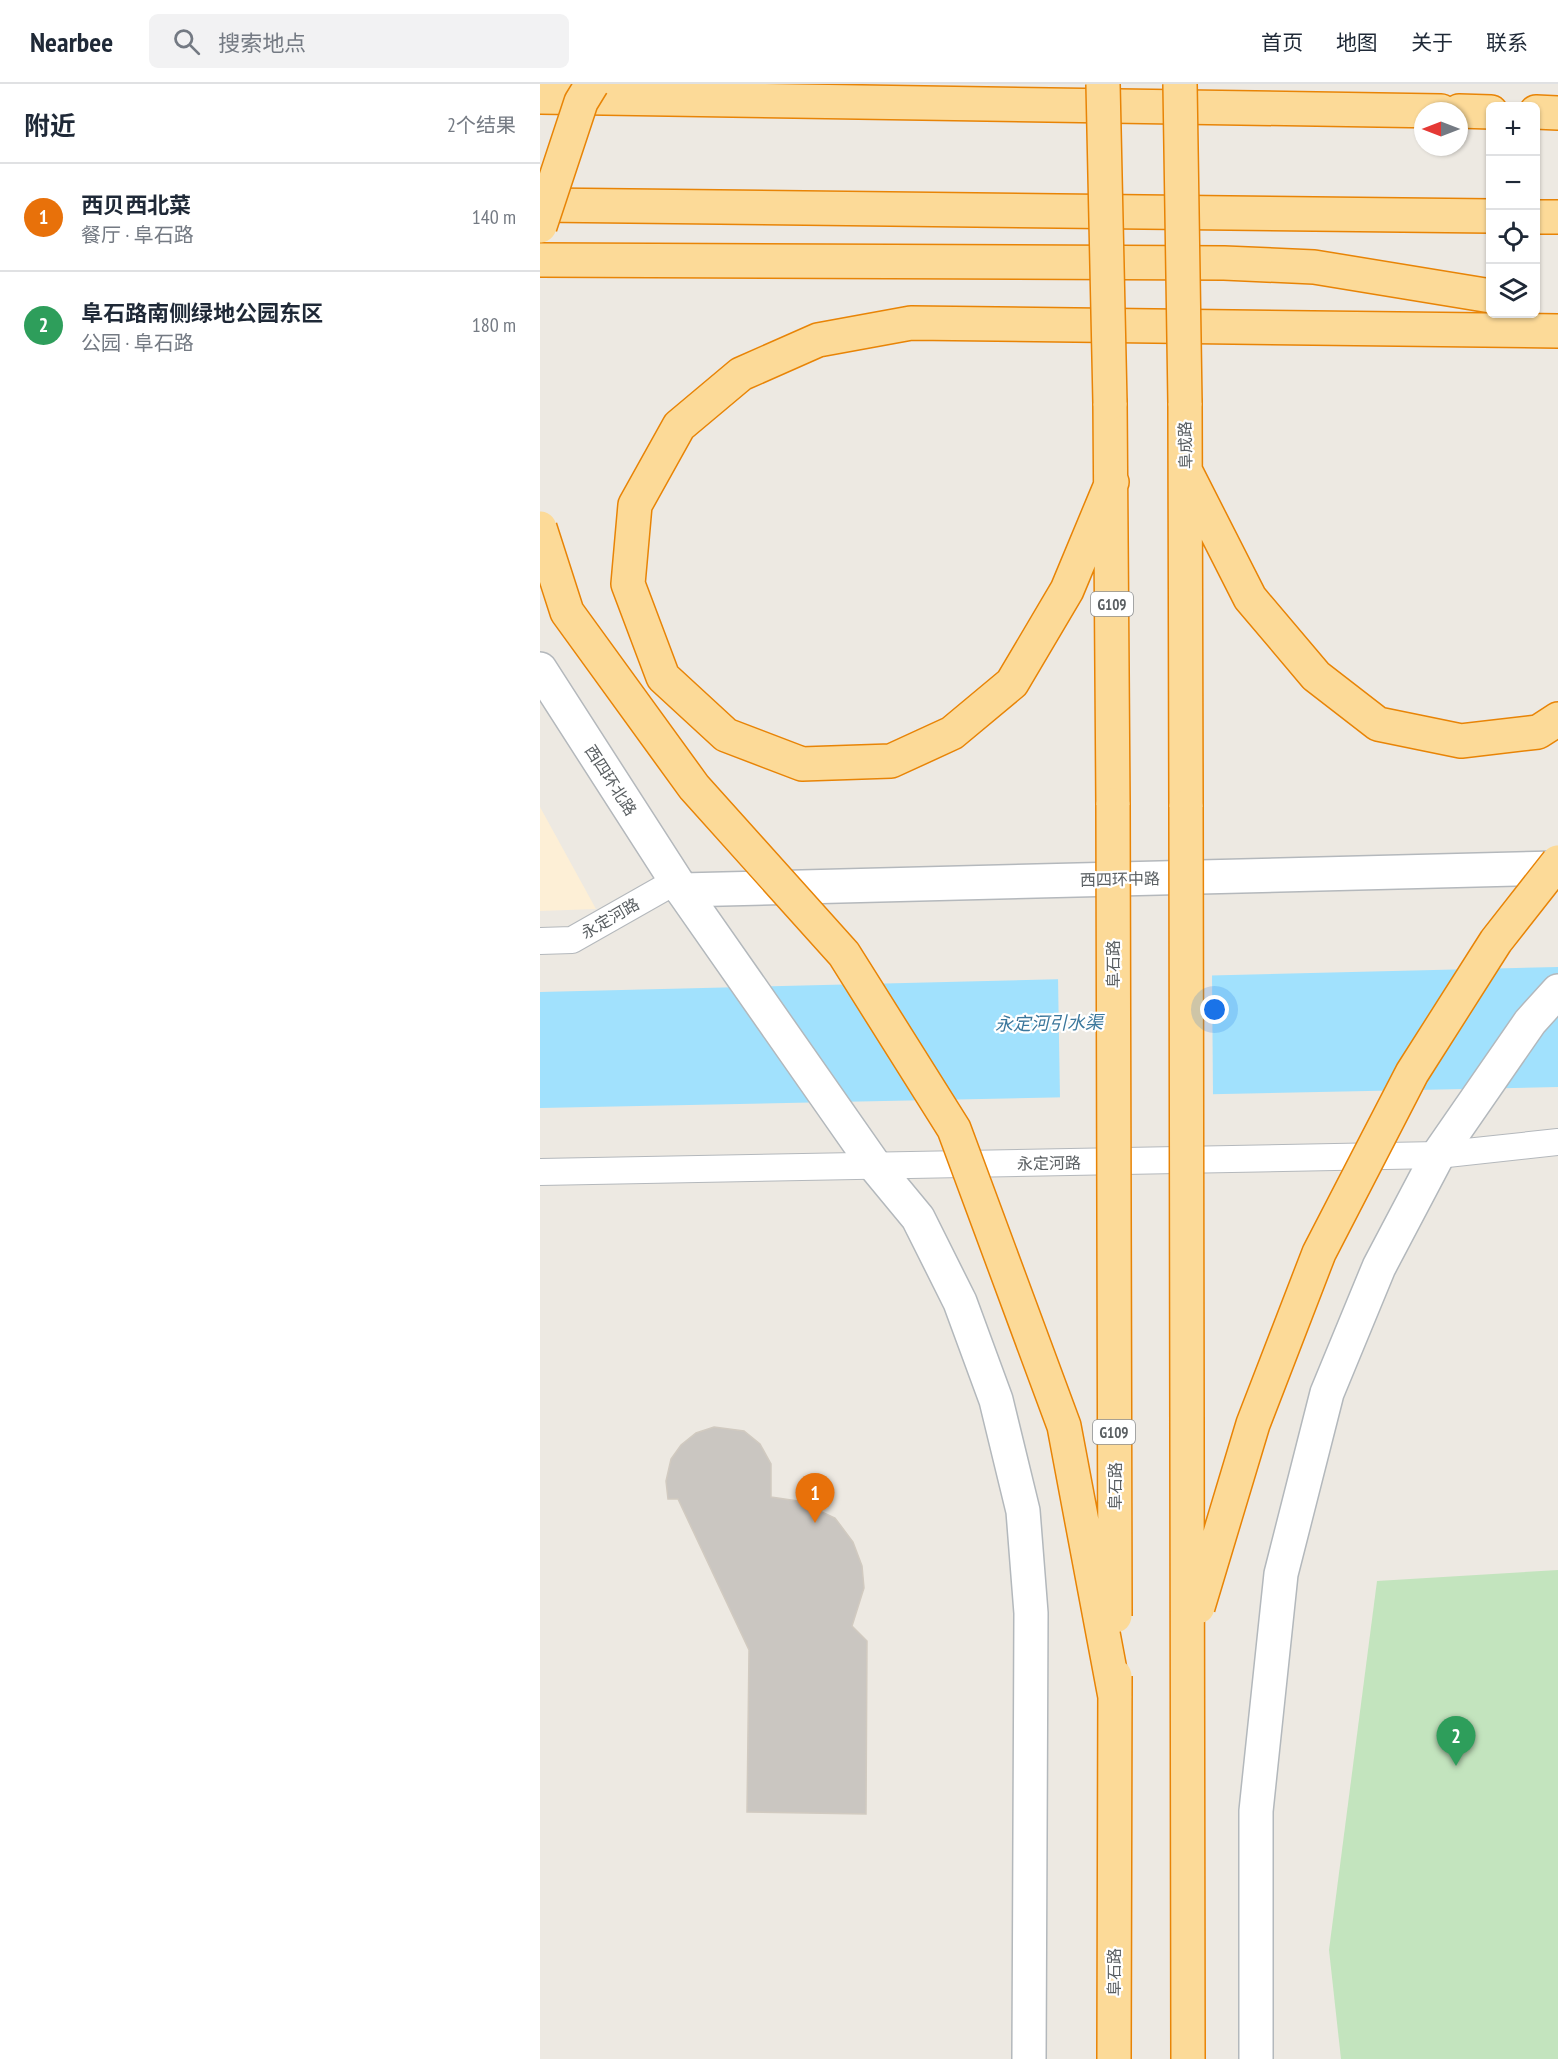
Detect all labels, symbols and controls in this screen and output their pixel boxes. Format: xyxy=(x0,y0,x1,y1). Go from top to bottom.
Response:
search box xyxy=(149,14,569,68)
text: Nearbee xyxy=(30,23,113,60)
icon: search xyxy=(170,25,203,58)
text: 搜索地点 xyxy=(218,29,306,57)
text: 首页 xyxy=(1261,29,1303,56)
text: 地图 xyxy=(1336,29,1378,56)
text: 关于 xyxy=(1411,29,1453,56)
text: 联系 xyxy=(1486,29,1528,56)
north arrow xyxy=(1414,102,1468,156)
map controls xyxy=(1486,102,1540,318)
button: + xyxy=(1486,102,1540,156)
text: 附近 xyxy=(24,109,76,142)
text: 2个结果 xyxy=(447,112,516,138)
button: − xyxy=(1486,156,1540,210)
text: 西贝西北菜 xyxy=(81,191,191,219)
text: 1 xyxy=(39,204,48,230)
text: 140 m xyxy=(472,204,516,230)
button: locate xyxy=(1486,210,1540,264)
text: 餐厅 · 阜石路 xyxy=(81,222,194,248)
button: layers xyxy=(1486,264,1540,318)
text: 阜石路南侧绿地公园东区 xyxy=(81,299,323,327)
text: 2 xyxy=(39,312,48,338)
text: 180 m xyxy=(472,312,516,338)
text: 公园 · 阜石路 xyxy=(81,330,194,356)
street label: 阜成路 xyxy=(1175,421,1195,469)
road number: G109 xyxy=(1091,592,1133,616)
street label: 西四环北路 xyxy=(581,741,641,819)
street label: 西四环中路 xyxy=(1080,868,1160,890)
street label: 永定河路 xyxy=(577,893,643,943)
street label: 阜石路 xyxy=(1103,940,1123,988)
your location xyxy=(1200,995,1229,1024)
water label: 永定河引水渠 xyxy=(995,1011,1106,1035)
street label: 永定河路 xyxy=(1017,1152,1081,1174)
road number: G109 xyxy=(1093,1420,1135,1444)
street label: 阜石路 xyxy=(1105,1462,1125,1510)
pin: 1 xyxy=(796,1474,834,1523)
pin: 2 xyxy=(1436,1716,1476,1766)
street label: 阜石路 xyxy=(1104,1948,1124,1996)

